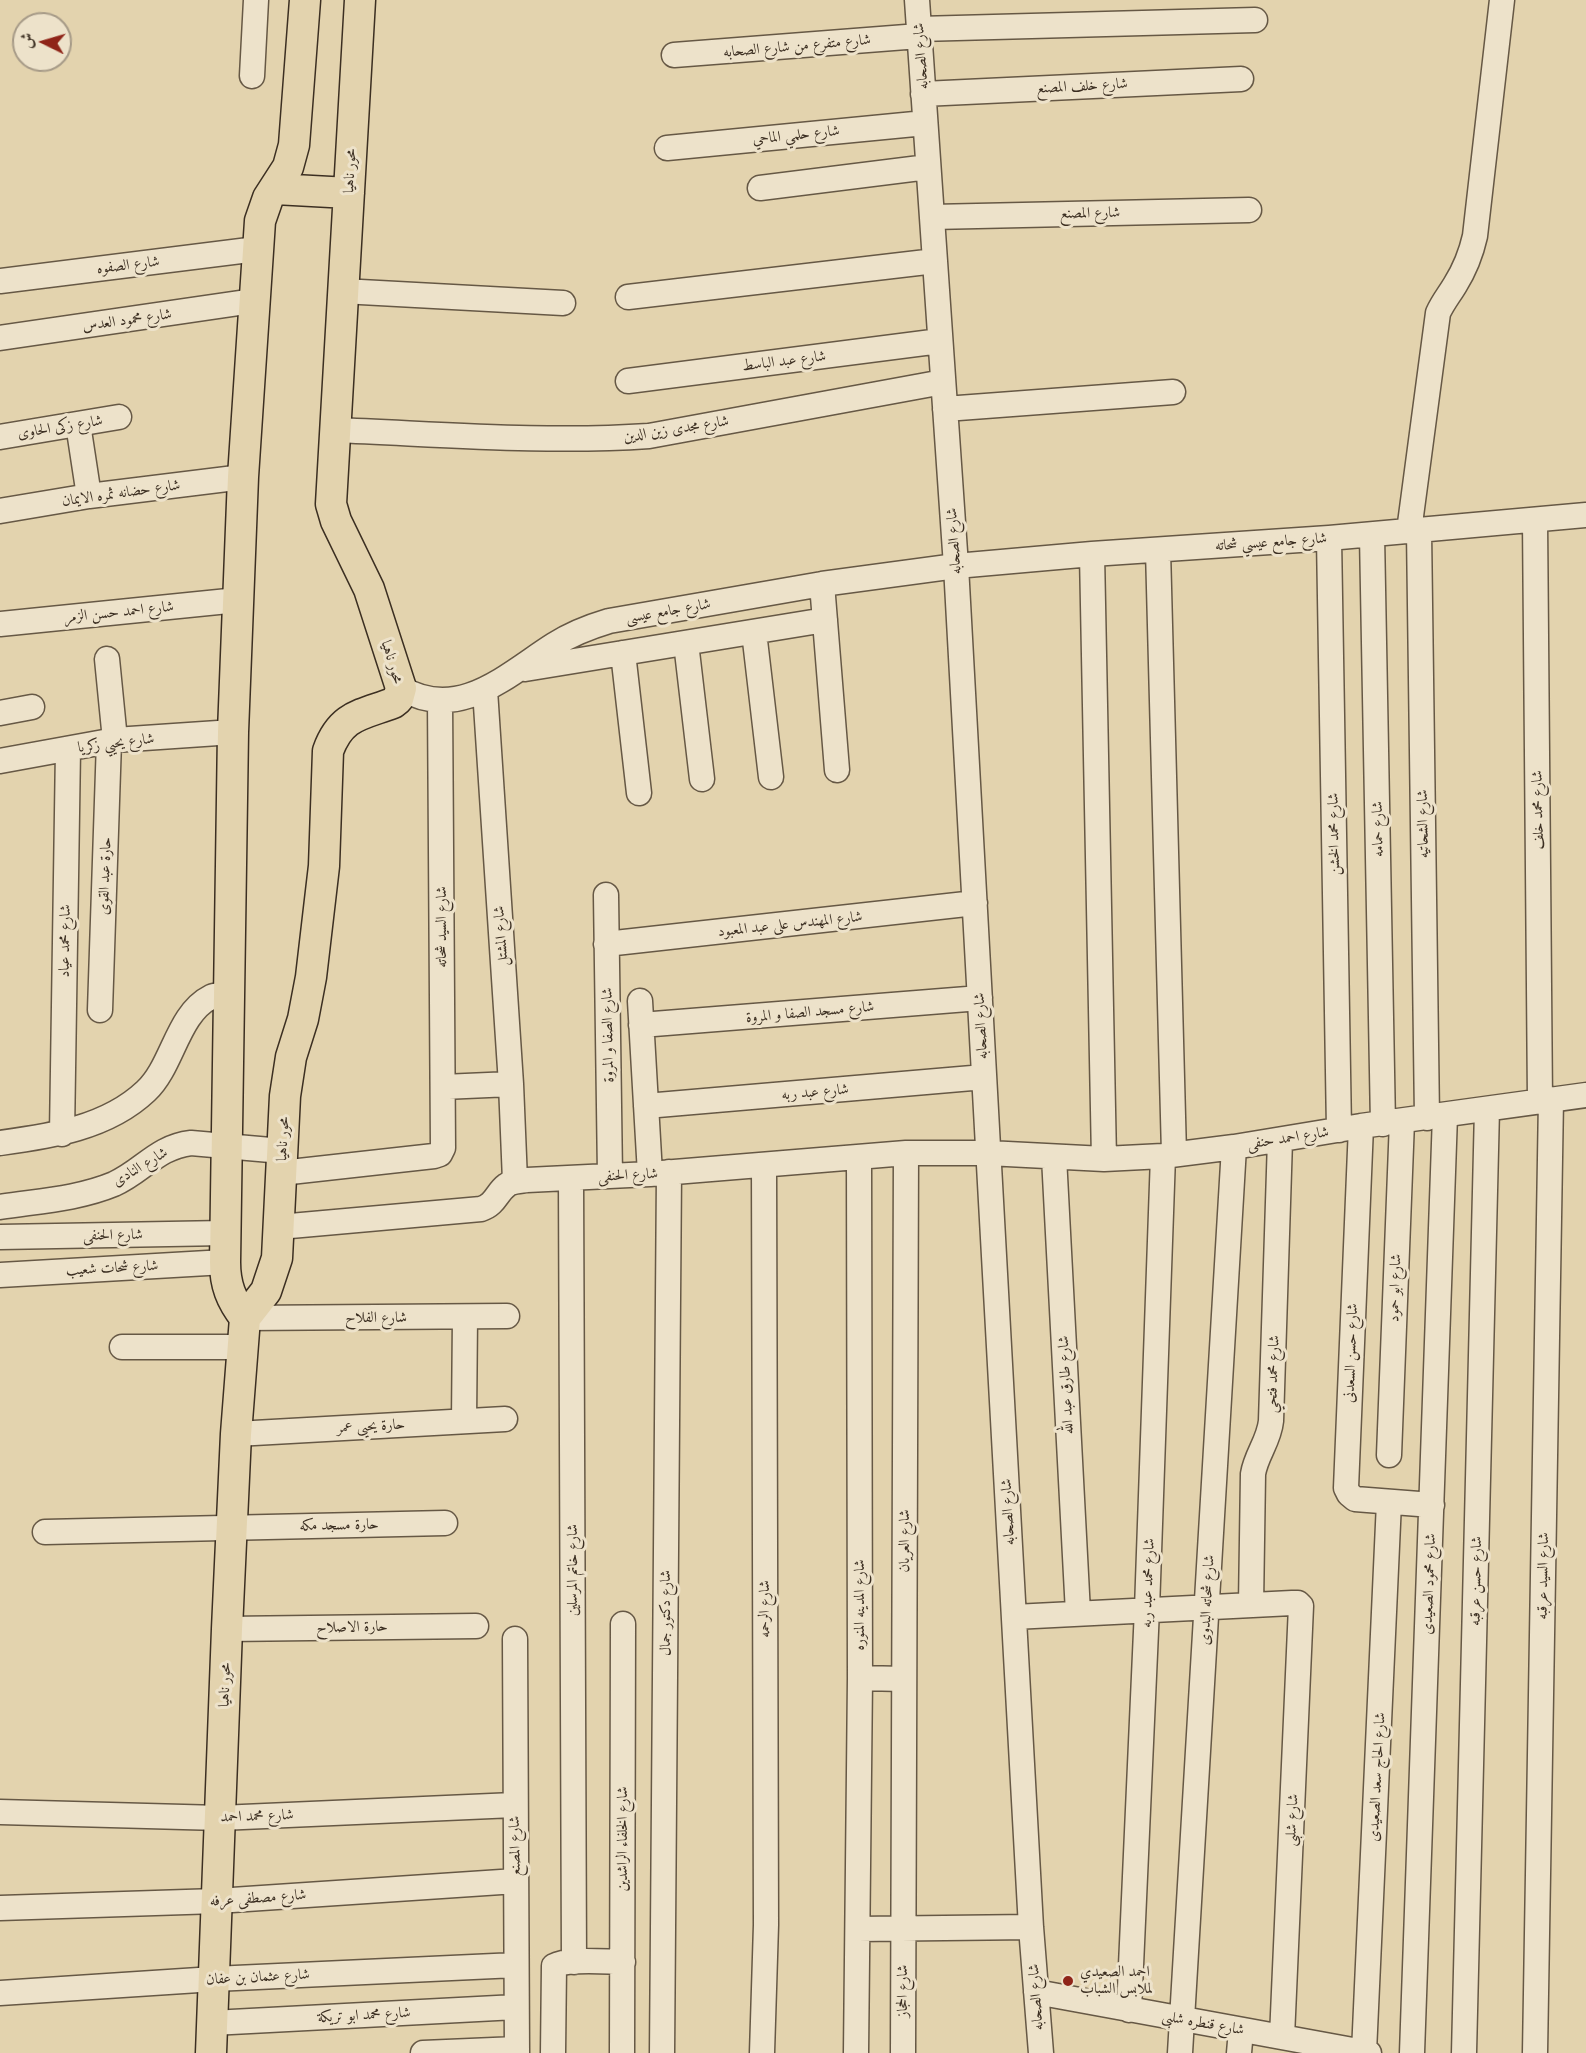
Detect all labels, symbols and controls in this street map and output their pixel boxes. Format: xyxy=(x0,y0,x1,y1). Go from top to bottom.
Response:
north arrow xyxy=(12,12,72,72)
street label: شارع الصحابه xyxy=(910,22,932,90)
street label: شارع متفرع من شارع الصحابه xyxy=(722,31,872,61)
text: ش xyxy=(15,32,37,49)
street label: شارع خلف المصنع xyxy=(1036,75,1128,97)
street label: شارع حلمي الماحي xyxy=(752,121,840,149)
street label: محور ناهيا xyxy=(340,148,360,194)
street label: شارع المصنع xyxy=(1060,203,1120,223)
street label: شارع الصفوه xyxy=(96,252,160,278)
street label: شارع محمود العدس xyxy=(81,305,173,335)
street label: شارع عبد الباسط xyxy=(741,347,827,375)
street label: شارع زكى الحاوى xyxy=(16,411,104,443)
street label: شارع مجدى زين الدين xyxy=(622,412,730,446)
street label: شارع حضانه ثمره الايمان xyxy=(61,476,181,510)
street label: شارع الصحابه xyxy=(943,507,965,575)
street label: شارع جامع عيسي شحاته xyxy=(1214,529,1328,555)
street label: شارع جامع عيسى xyxy=(624,595,712,627)
street label: شارع احمد حسن الزمر xyxy=(63,597,175,627)
street label: محور ناهيا xyxy=(377,638,407,686)
street label: شارع يحيي زكريا xyxy=(77,729,155,757)
street label: شارع محمد خلف xyxy=(1528,770,1548,850)
street label: شارع الشحاتيه xyxy=(1413,789,1433,859)
street label: شارع محمد الخشن xyxy=(1324,793,1344,875)
street label: شارع حمامه xyxy=(1369,801,1387,857)
street label: حارة عبد القوى xyxy=(95,837,115,915)
street label: شارع السيد شحاته xyxy=(433,886,451,968)
street label: شارع محمد عياد xyxy=(55,904,75,978)
street label: شارع المشتل xyxy=(490,905,512,967)
street label: شارع المهندس على عبد المعبود xyxy=(717,907,863,941)
street label: شارع الصفا و المروة xyxy=(598,987,618,1083)
street label: شارع الصحابه xyxy=(970,992,992,1060)
street label: شارع مسجد الصفا و المروة xyxy=(745,997,875,1027)
street label: شارع عبد ربه xyxy=(781,1080,849,1104)
street label: محور ناهيا xyxy=(273,1116,293,1162)
street label: شارع احمد حنفى xyxy=(1246,1123,1330,1153)
street label: شارع النادى xyxy=(109,1144,171,1190)
street label: شارع الحنفى xyxy=(598,1164,658,1186)
street label: شارع الحنفى xyxy=(83,1225,143,1245)
street label: شارع ابو حمود xyxy=(1385,1254,1405,1322)
street label: شارع شحات شعيب xyxy=(65,1257,159,1279)
street label: شارع حسن السعدنى xyxy=(1340,1303,1362,1403)
street label: شارع الفلاح xyxy=(345,1309,407,1327)
street label: شارع طارق عبد الله xyxy=(1054,1335,1078,1435)
street label: شارع محمد فتحي xyxy=(1263,1335,1283,1413)
street label: حارة يحيى عمر xyxy=(336,1415,406,1437)
street label: شارع الصحابه xyxy=(997,1478,1019,1546)
street label: شارع العريان xyxy=(896,1509,914,1573)
street label: حارة مسجد مكه xyxy=(299,1515,379,1535)
street label: شارع خاتم المرسلين xyxy=(564,1524,582,1616)
street label: شارع السيد عرقبه xyxy=(1533,1532,1553,1620)
street label: شارع محمود الصعيدى xyxy=(1418,1533,1440,1635)
street label: شارع حسن عرقبه xyxy=(1466,1536,1486,1626)
street label: شارع محمد عبد ربه xyxy=(1137,1538,1159,1628)
street label: شارع شحاته البدوى xyxy=(1196,1554,1218,1646)
street label: شارع المدينه المنوره xyxy=(851,1559,869,1651)
street label: شارع دكتور جمال xyxy=(657,1570,675,1656)
street label: شارع الرحمه xyxy=(756,1580,774,1638)
street label: حارة الاصلاح xyxy=(316,1617,388,1637)
street label: محور ناهيا xyxy=(215,1663,235,1707)
street label: شارع الحاج سعد الصعيدى xyxy=(1365,1712,1389,1842)
street label: شارع الخلفاء الراشدين xyxy=(614,1787,632,1891)
street label: شارع شلبى xyxy=(1282,1793,1302,1847)
street label: شارع محمد احمد xyxy=(220,1806,294,1826)
street label: شارع المصنع xyxy=(505,1816,525,1876)
street label: شارع مصطفى عرفه xyxy=(209,1886,307,1910)
street label: شارع الصحابه xyxy=(1025,1963,1047,2031)
place label: احمد الصعيدي لملابس الشباب xyxy=(1080,1963,1153,1998)
street label: شارع عثمان بن عفان xyxy=(206,1965,310,1989)
street label: شارع الحجاز xyxy=(894,1965,912,2017)
marker: احمد الصعيدي لملابس الشباب xyxy=(1061,1974,1075,1988)
street label: شارع محمد ابو تريكة xyxy=(317,2004,411,2026)
street label: شارع قنطره شلبى xyxy=(1160,2007,1246,2039)

